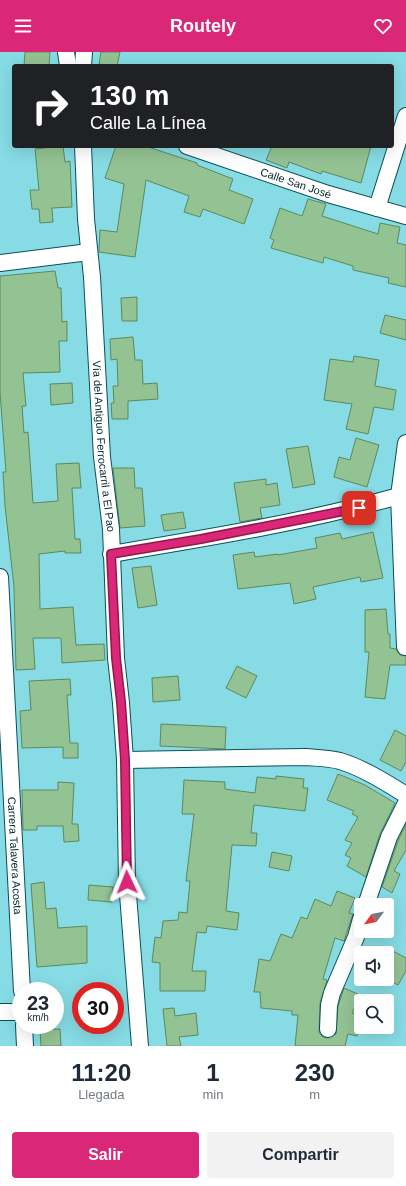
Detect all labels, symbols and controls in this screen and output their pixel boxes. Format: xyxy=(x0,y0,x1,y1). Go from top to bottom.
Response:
icon: menu xyxy=(12,15,34,37)
icon: heart xyxy=(372,15,394,37)
text: Routely xyxy=(170,16,236,36)
icon: right xyxy=(24,80,76,132)
text: 130 m xyxy=(90,80,169,111)
text: Calle La Línea xyxy=(90,113,206,133)
street label: Calle San José xyxy=(259,165,333,201)
street label: Vía del Antiguo Ferrocarril a El Pao xyxy=(91,360,117,533)
pin xyxy=(342,491,376,525)
icon: arrive xyxy=(348,497,370,519)
street label: Carrera Talavera Acosta xyxy=(6,796,24,916)
position arrow xyxy=(106,861,148,903)
north arrow xyxy=(354,898,394,938)
map controls xyxy=(354,898,394,1034)
button: sound xyxy=(354,946,394,986)
speed limit sign: 30 xyxy=(72,982,124,1034)
text: 23 xyxy=(27,992,49,1014)
button: search xyxy=(354,994,394,1034)
text: km/h xyxy=(27,1012,49,1023)
text: 11:20 xyxy=(71,1059,131,1086)
text: 1 xyxy=(206,1059,220,1086)
text: 230 xyxy=(295,1059,335,1086)
text: Llegada xyxy=(78,1087,124,1102)
text: min xyxy=(203,1087,223,1102)
text: m xyxy=(309,1087,320,1102)
button: Salir xyxy=(12,1132,199,1178)
button: Compartir xyxy=(207,1132,394,1178)

